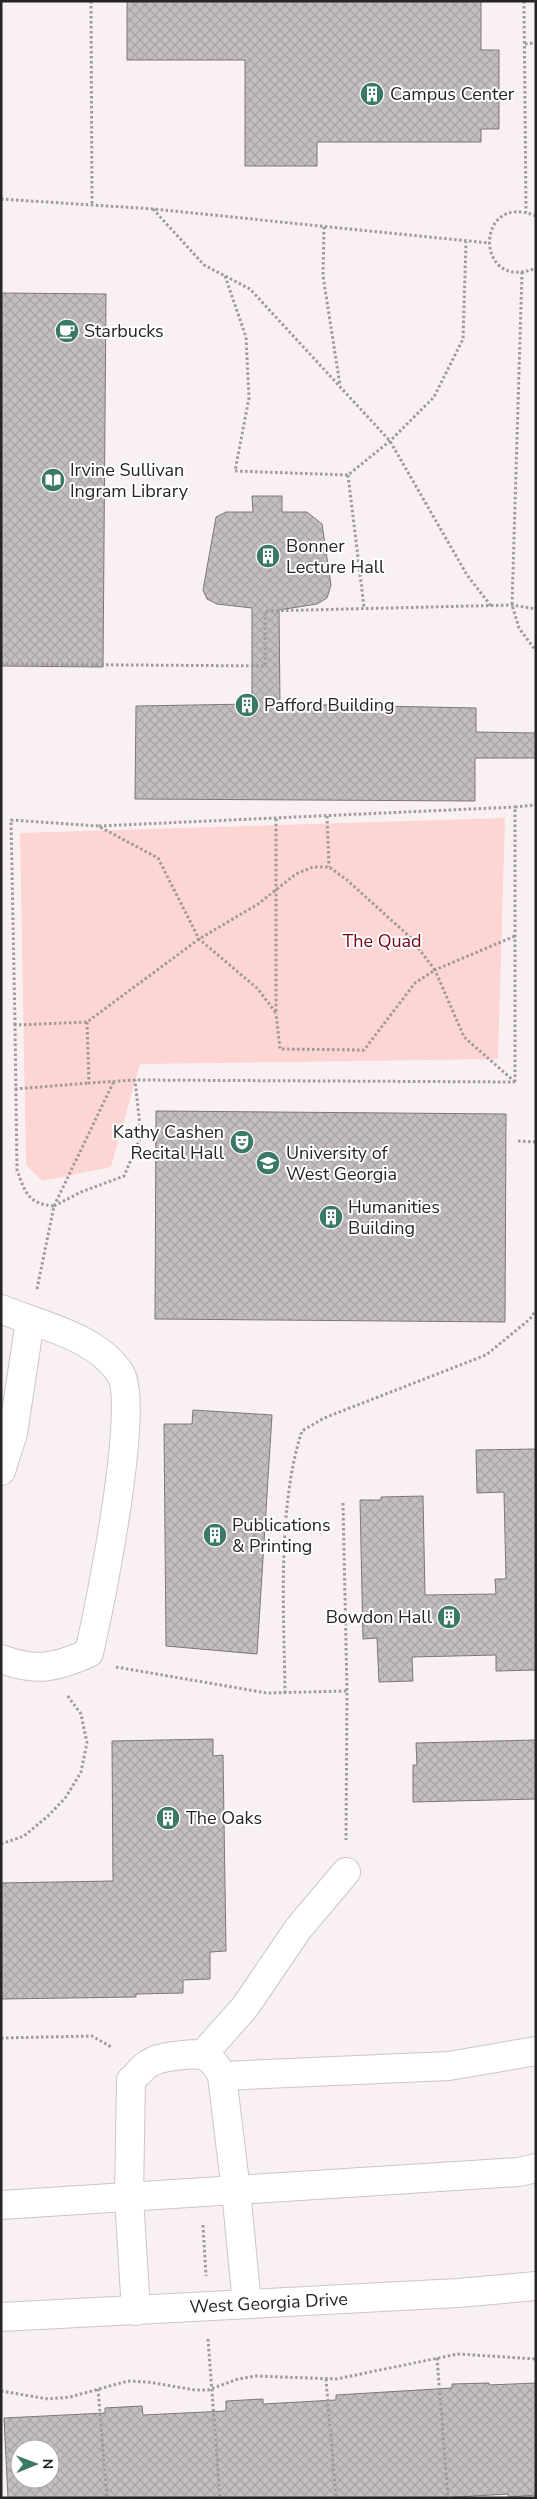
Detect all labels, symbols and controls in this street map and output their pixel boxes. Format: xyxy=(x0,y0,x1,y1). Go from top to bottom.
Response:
building icon: Campus Center xyxy=(359,81,385,107)
place label: Campus Center xyxy=(390,82,515,106)
cafe icon: Starbucks xyxy=(54,318,80,344)
place label: Starbucks xyxy=(84,319,164,343)
place label: Irvine Sullivan Ingram Library xyxy=(70,458,189,503)
library icon: Irvine Sullivan Ingram Library xyxy=(40,467,66,493)
place label: Bonner Lecture Hall xyxy=(286,534,385,579)
building icon: Bonner Lecture Hall xyxy=(255,543,281,569)
building icon: Pafford Building xyxy=(234,692,260,718)
place label: Pafford Building xyxy=(264,693,395,717)
park label: The Quad xyxy=(342,929,422,953)
place label: Kathy Cashen Recital Hall xyxy=(113,1120,225,1165)
theatre icon: Kathy Cashen Recital Hall xyxy=(229,1129,255,1155)
place label: University of West Georgia xyxy=(286,1141,397,1186)
school or university icon: University of West Georgia xyxy=(255,1150,281,1176)
place label: Humanities Building xyxy=(348,1195,440,1240)
building icon: Humanities Building xyxy=(318,1204,344,1230)
place label: Publications & Printing xyxy=(232,1513,331,1558)
building icon: Publications & Printing xyxy=(202,1522,228,1548)
building icon: Bowdon Hall xyxy=(436,1604,462,1630)
place label: Bowdon Hall xyxy=(326,1605,433,1629)
building icon: The Oaks xyxy=(155,1805,181,1831)
place label: The Oaks xyxy=(186,1806,262,1830)
street label: West Georgia Drive xyxy=(189,2287,348,2319)
north arrow xyxy=(10,2439,60,2489)
text: N xyxy=(38,2458,57,2469)

